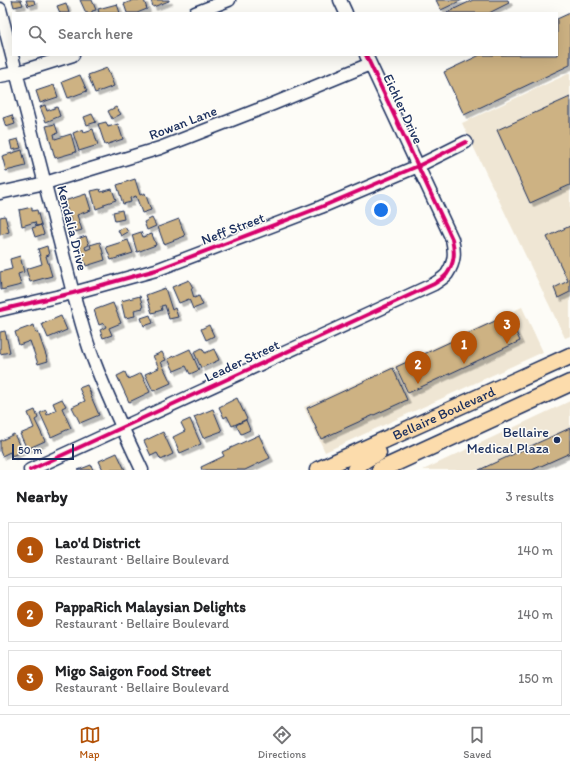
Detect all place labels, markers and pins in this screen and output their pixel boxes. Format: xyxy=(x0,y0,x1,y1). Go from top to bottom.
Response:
pin: 3 xyxy=(494,311,520,344)
pin: 1 xyxy=(451,331,477,364)
pin: 2 xyxy=(405,351,431,384)
place label: Bellaire Medical Plaza xyxy=(467,424,549,457)
marker: Bellaire Medical Plaza xyxy=(552,435,562,445)

